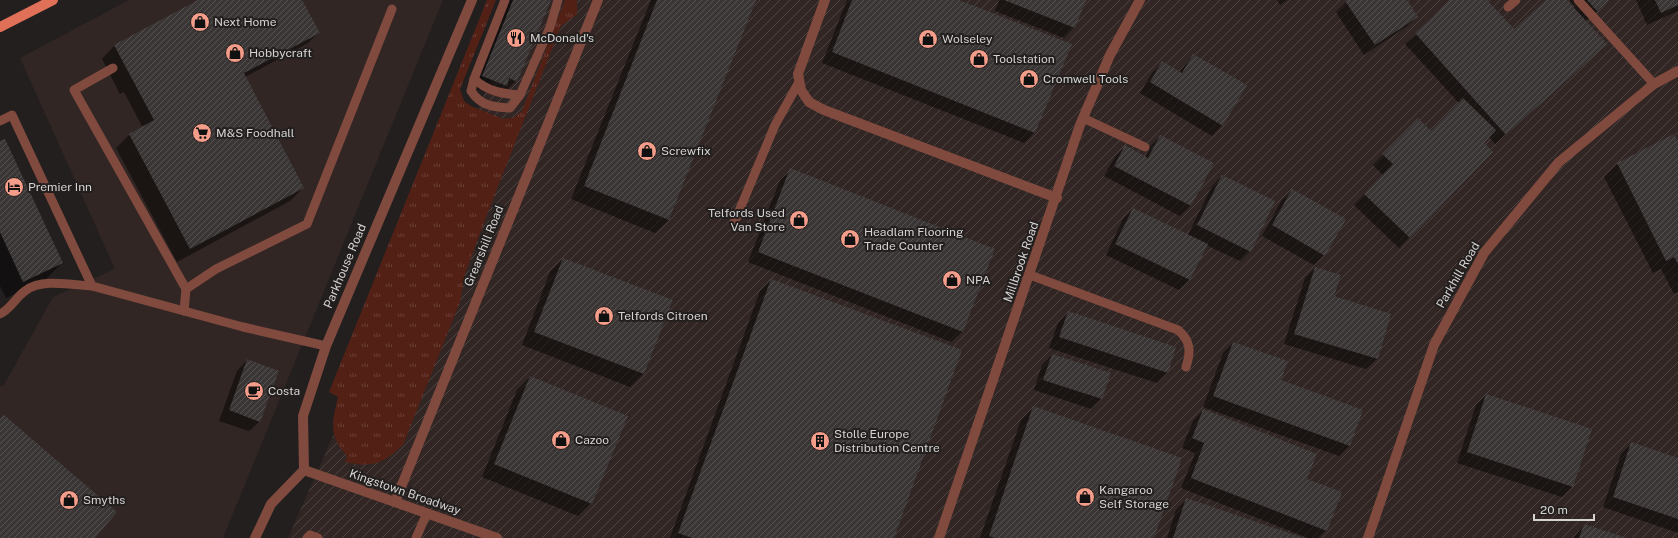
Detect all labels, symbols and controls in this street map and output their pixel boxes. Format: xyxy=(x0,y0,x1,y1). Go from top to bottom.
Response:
shop icon: Next Home xyxy=(189,11,211,33)
place label: Next Home xyxy=(214,15,277,29)
restaurant icon: McDonald's xyxy=(505,27,527,49)
shop icon: Wolseley xyxy=(917,28,939,50)
place label: McDonald's xyxy=(530,31,594,45)
place label: Wolseley xyxy=(942,32,993,46)
shop icon: Hobbycraft xyxy=(224,42,246,64)
place label: Hobbycraft xyxy=(249,46,312,60)
shop icon: Toolstation xyxy=(968,48,990,70)
place label: Toolstation xyxy=(993,52,1055,66)
shop icon: Cromwell Tools xyxy=(1018,68,1040,90)
place label: Cromwell Tools xyxy=(1043,72,1128,86)
supermarket icon: M&S Foodhall xyxy=(191,122,213,144)
place label: M&S Foodhall xyxy=(216,126,295,140)
shop icon: Screwfix xyxy=(636,140,658,162)
place label: Screwfix xyxy=(661,144,711,158)
hotel icon: Premier Inn xyxy=(3,176,25,198)
place label: Premier Inn xyxy=(28,180,92,194)
street label: Grearshill Road xyxy=(461,204,507,288)
place label: Telfords Used Van Store xyxy=(708,206,785,234)
shop icon: Telfords Used Van Store xyxy=(788,209,810,231)
street label: Millbrook Road xyxy=(1001,220,1041,304)
street label: Parkhouse Road xyxy=(321,222,369,310)
place label: Headlam Flooring Trade Counter xyxy=(864,225,963,253)
shop icon: Headlam Flooring Trade Counter xyxy=(839,228,861,250)
street label: Parkhill Road xyxy=(1433,239,1483,311)
shop icon: NPA xyxy=(941,269,963,291)
place label: NPA xyxy=(966,273,991,287)
shop icon: Telfords Citroen xyxy=(593,305,615,327)
place label: Telfords Citroen xyxy=(618,309,708,323)
cafe icon: Costa xyxy=(243,380,265,402)
place label: Costa xyxy=(268,384,300,398)
place label: Stolle Europe Distribution Centre xyxy=(834,427,940,455)
shop icon: Cazoo xyxy=(550,429,572,451)
building icon: Stolle Europe Distribution Centre xyxy=(809,430,831,452)
place label: Cazoo xyxy=(575,433,609,447)
street label: Kingstown Broadway xyxy=(347,466,463,518)
place label: Kangaroo Self Storage xyxy=(1099,483,1169,511)
shop icon: Kangaroo Self Storage xyxy=(1074,486,1096,508)
shop icon: Smyths xyxy=(58,489,80,511)
place label: Smyths xyxy=(83,493,125,507)
scale bar xyxy=(1534,496,1594,522)
text: 20 m xyxy=(1540,503,1568,517)

